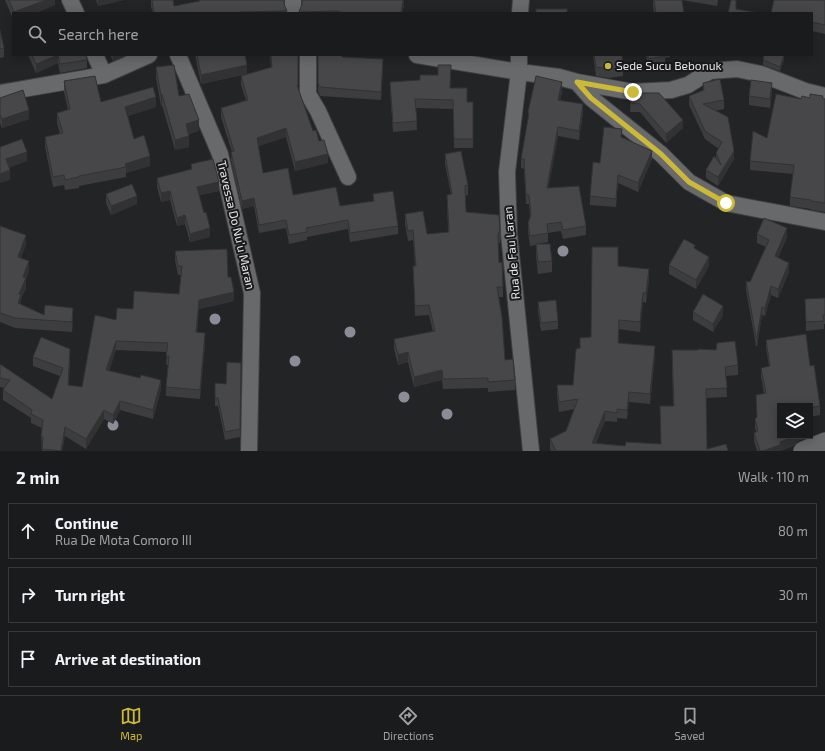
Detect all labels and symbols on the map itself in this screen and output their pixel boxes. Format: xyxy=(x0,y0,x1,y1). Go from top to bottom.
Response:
place label: Sede Sucu Bebonuk xyxy=(616,58,722,72)
marker: Sede Sucu Bebonuk xyxy=(603,61,613,71)
route end xyxy=(624,83,642,101)
street label: Travessa Do Nu’u Maran xyxy=(215,159,259,291)
route start xyxy=(717,194,735,212)
street label: Rua de Fau Laran xyxy=(500,206,522,300)

